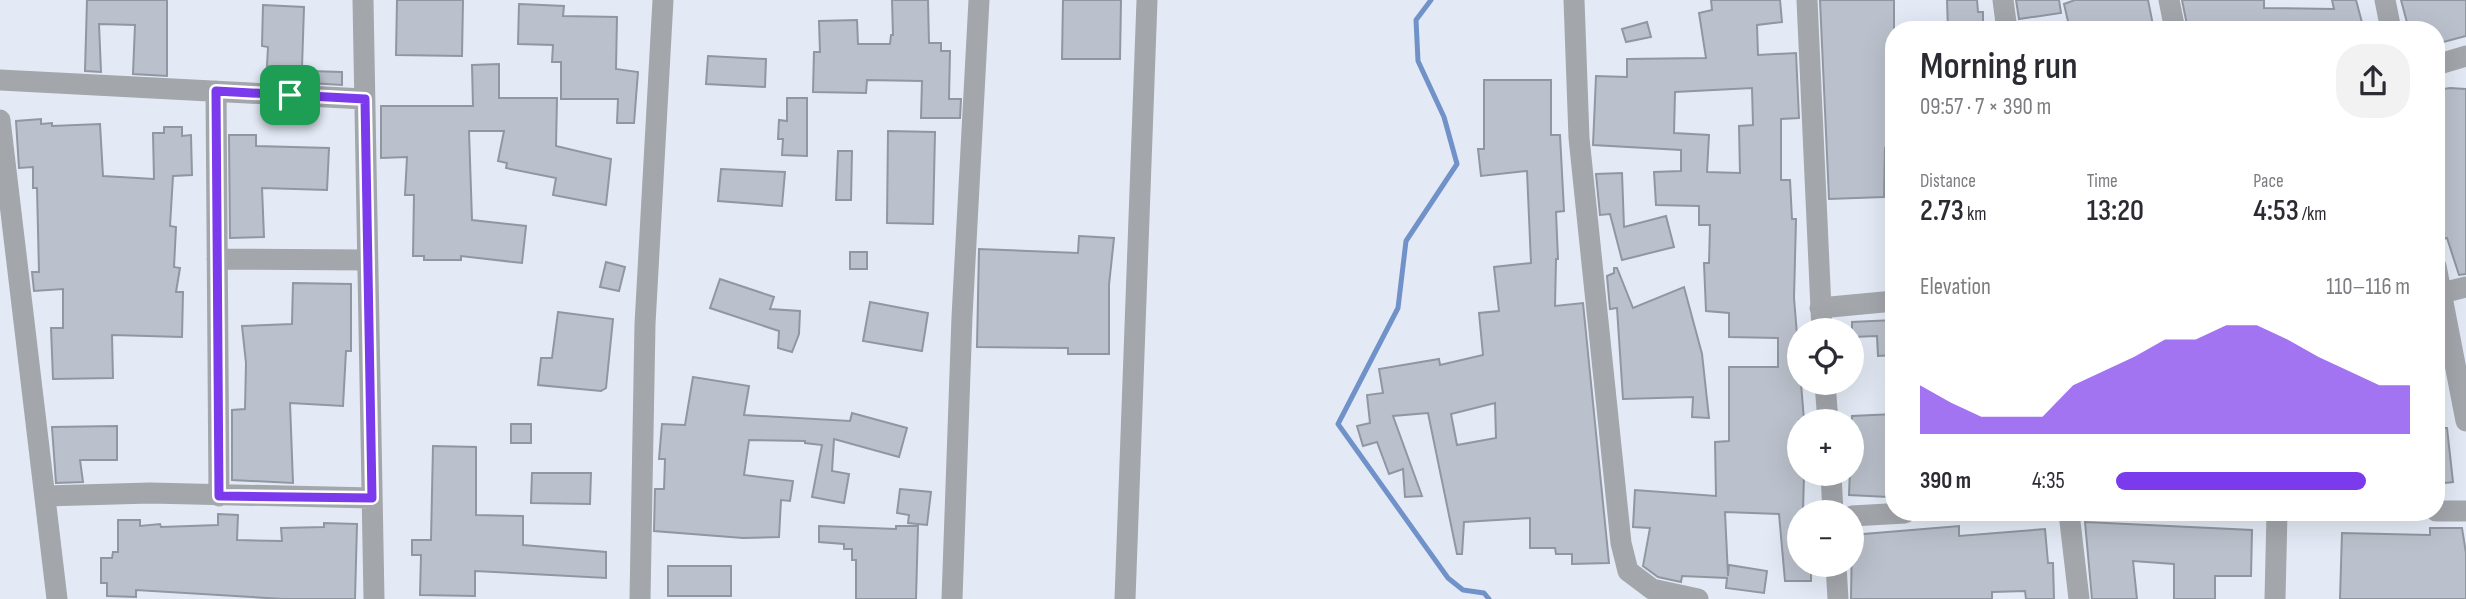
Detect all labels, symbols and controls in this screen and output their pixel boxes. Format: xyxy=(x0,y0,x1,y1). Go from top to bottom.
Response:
text: Morning run xyxy=(1920,44,2078,89)
button: share xyxy=(2336,44,2410,118)
pin xyxy=(260,65,320,125)
icon: arrive xyxy=(271,76,309,114)
text: 09:57 · 7 × 390 m xyxy=(1920,93,2051,121)
text: Distance xyxy=(1920,170,1976,193)
text: Time xyxy=(2087,170,2118,193)
text: Pace xyxy=(2253,170,2284,193)
text: 2.73 xyxy=(1920,193,1964,229)
text: 13:20 xyxy=(2087,193,2144,229)
text: 4:53 xyxy=(2253,193,2299,229)
text: km xyxy=(1964,203,1986,226)
text: /km xyxy=(2299,203,2327,226)
text: Elevation xyxy=(1920,273,1991,301)
text: 110–116 m xyxy=(2326,273,2410,301)
map controls xyxy=(1787,318,1864,577)
button: locate xyxy=(1787,318,1864,395)
button: + xyxy=(1787,409,1864,486)
text: 390 m xyxy=(1920,467,1971,495)
text: 4:35 xyxy=(2032,467,2065,495)
button: − xyxy=(1787,500,1864,577)

